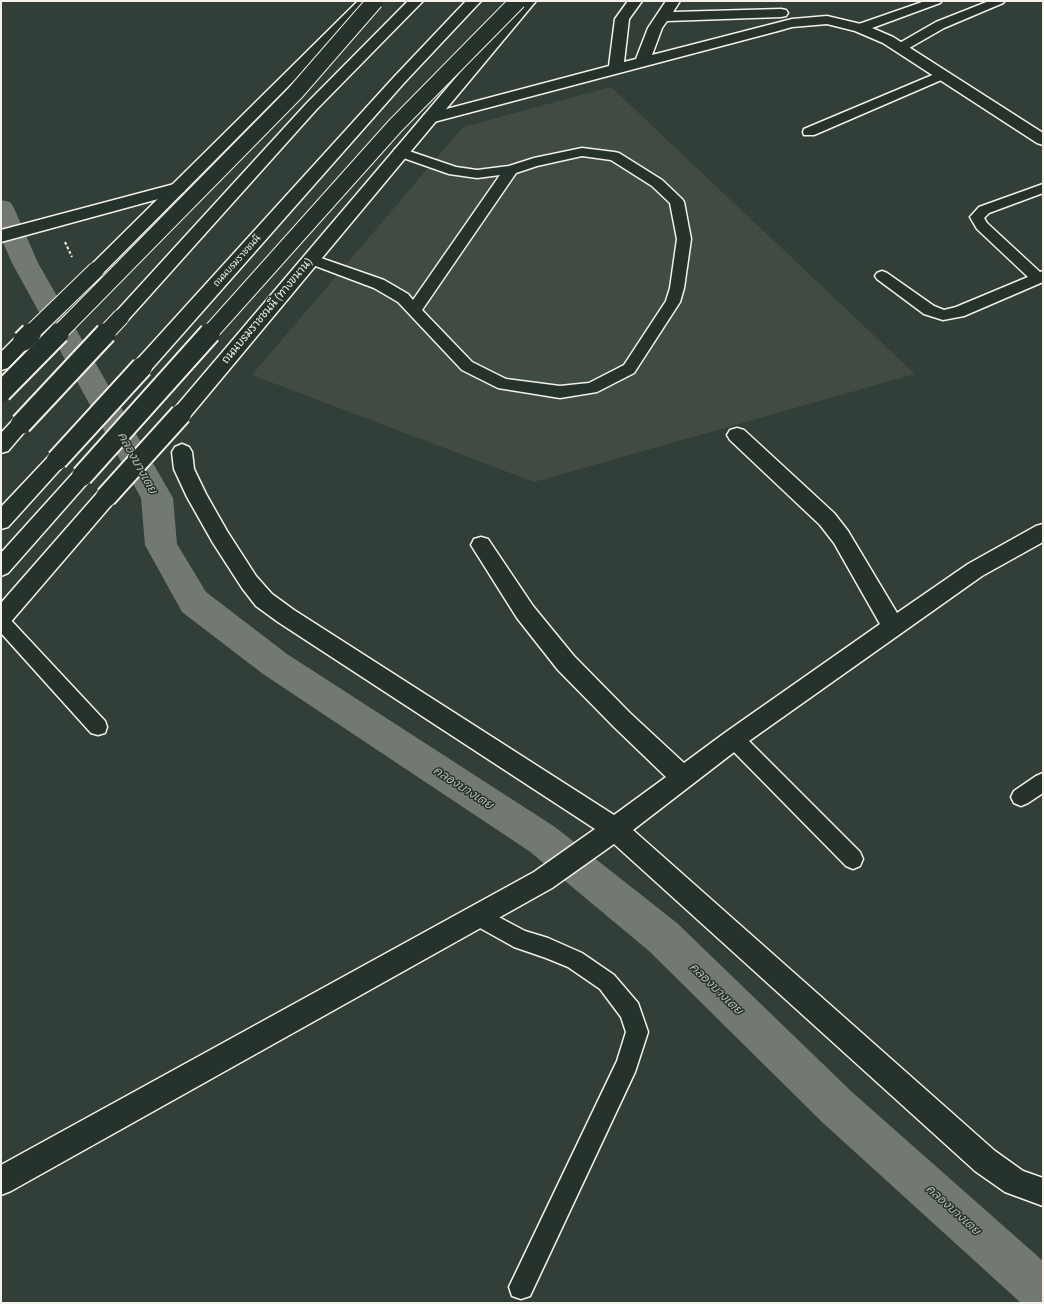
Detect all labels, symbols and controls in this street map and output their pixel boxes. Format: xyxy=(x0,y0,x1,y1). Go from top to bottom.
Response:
street label: ถนนบรมราชชนนี xyxy=(211,233,263,289)
street label: ถนนบรมราชชนนี (ทางขนาน) xyxy=(219,255,315,367)
water label: คลองบางเตย xyxy=(114,430,160,496)
water label: คลองบางเตย xyxy=(430,763,496,813)
water label: คลองบางเตย xyxy=(686,960,746,1018)
water label: คลองบางเตย xyxy=(923,1182,983,1238)

